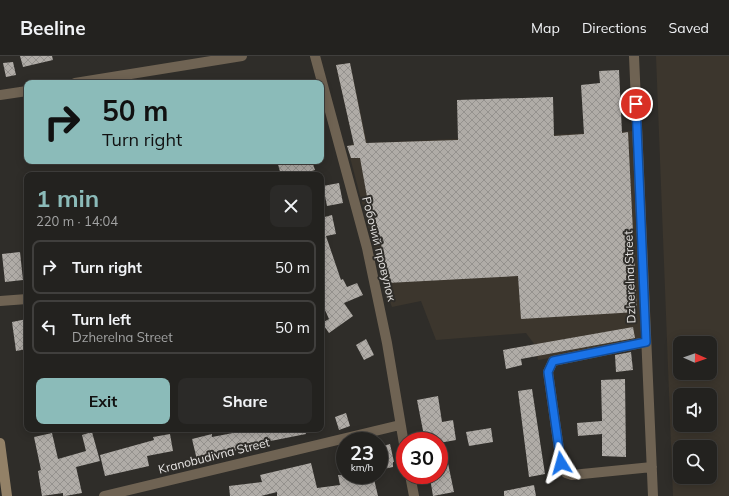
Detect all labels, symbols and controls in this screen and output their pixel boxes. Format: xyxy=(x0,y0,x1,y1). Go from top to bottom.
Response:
text: Beeline xyxy=(20,16,86,40)
text: Map xyxy=(531,19,560,37)
text: Directions xyxy=(582,19,647,37)
text: Saved xyxy=(669,19,709,37)
pin xyxy=(619,87,653,121)
text: 50 m xyxy=(102,93,168,128)
icon: arrive xyxy=(625,93,647,115)
icon: right xyxy=(36,96,88,148)
text: Turn right xyxy=(102,128,182,151)
text: 1 min xyxy=(36,183,99,213)
button: close xyxy=(270,185,312,227)
street label: Робочий провулок xyxy=(359,195,400,303)
text: 220 m · 14:04 xyxy=(36,213,118,229)
street label: Dzherelna Street xyxy=(620,230,639,324)
icon: right xyxy=(38,256,60,278)
text: Turn right xyxy=(72,258,142,277)
text: 50 m xyxy=(275,258,310,277)
text: Turn left xyxy=(72,310,131,329)
icon: left xyxy=(38,316,60,338)
text: 50 m xyxy=(275,318,310,337)
text: Dzherelna Street xyxy=(72,329,173,345)
north arrow xyxy=(673,336,717,380)
map controls xyxy=(673,336,717,484)
button: Exit xyxy=(36,378,170,424)
button: Share xyxy=(178,378,312,424)
button: sound xyxy=(673,388,717,432)
speed limit sign: 30 xyxy=(396,432,448,484)
street label: Kranobudivna Street xyxy=(157,434,271,477)
text: 23 xyxy=(350,440,374,465)
button: search xyxy=(673,440,717,484)
position arrow xyxy=(540,442,582,484)
text: km/h xyxy=(351,461,373,474)

